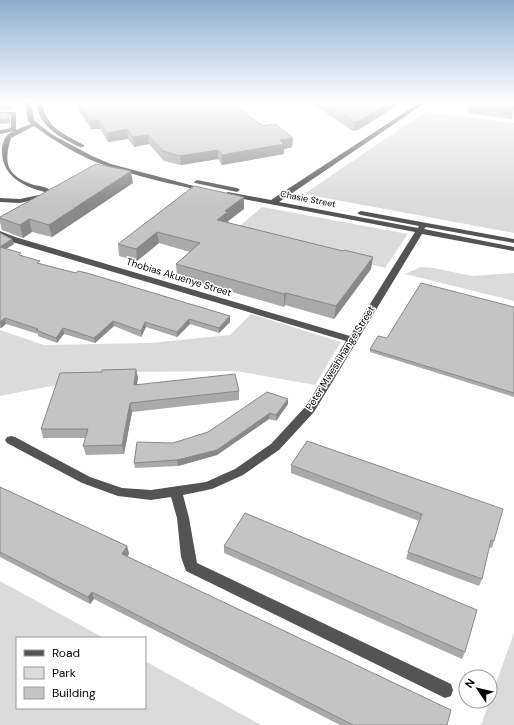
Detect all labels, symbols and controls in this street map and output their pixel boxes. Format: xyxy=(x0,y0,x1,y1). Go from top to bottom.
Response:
street label: Chasie Street xyxy=(279,188,337,210)
street label: Thobias Akuenye Street xyxy=(125,255,233,299)
street label: Peter Mweshihange Street xyxy=(303,303,377,413)
legend xyxy=(16,637,146,709)
text: Road xyxy=(52,645,80,661)
text: Park xyxy=(52,665,76,681)
north arrow xyxy=(458,669,498,709)
text: N xyxy=(462,676,478,691)
text: Building xyxy=(52,685,96,701)

